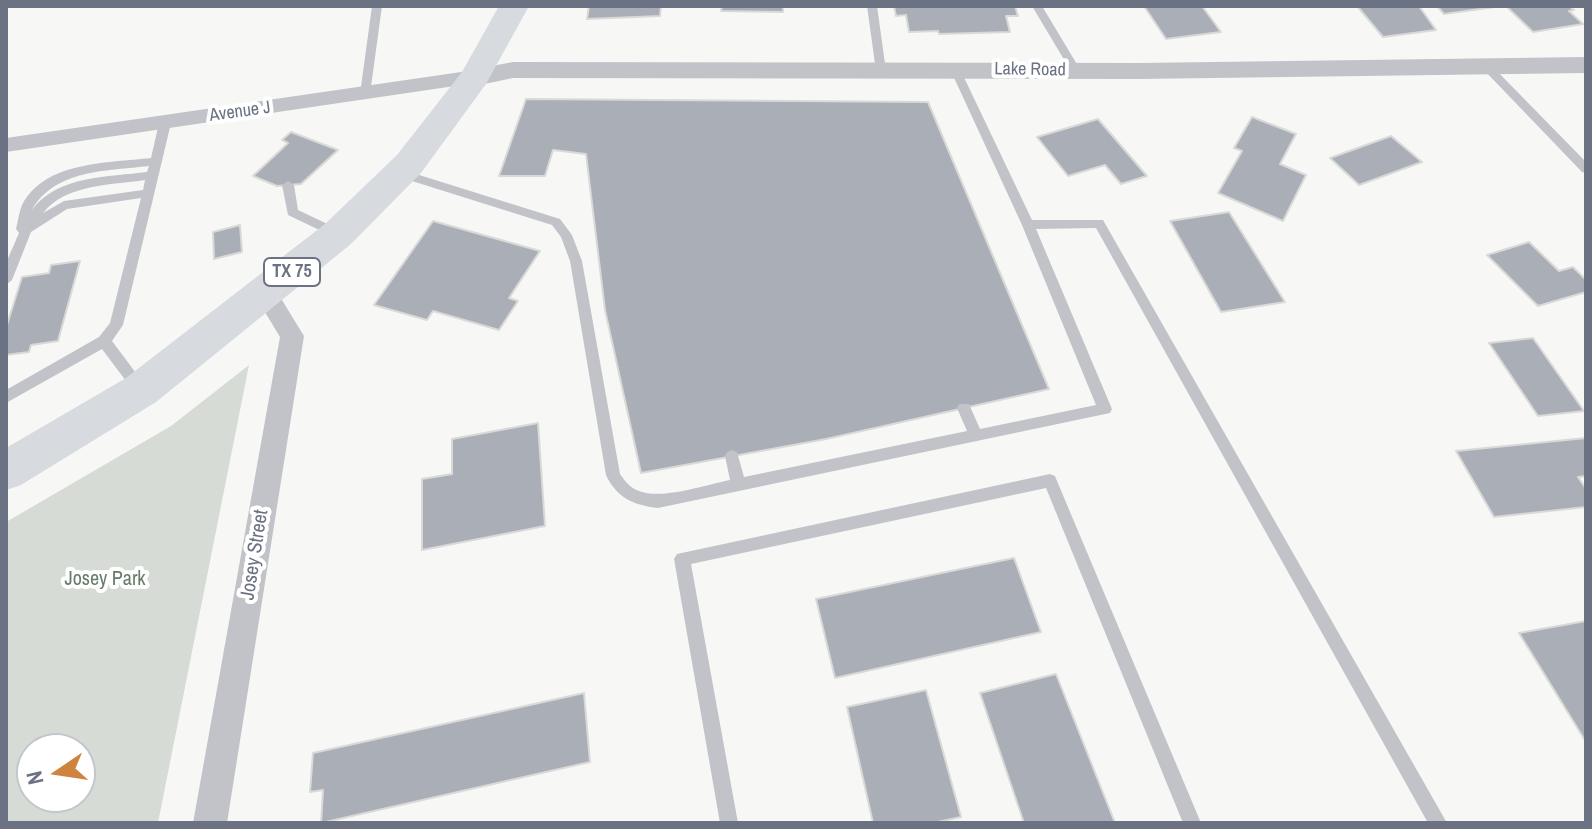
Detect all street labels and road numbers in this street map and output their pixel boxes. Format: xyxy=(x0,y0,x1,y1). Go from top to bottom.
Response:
street label: Lake Road xyxy=(994,59,1066,81)
street label: Avenue J xyxy=(208,97,272,127)
road number: TX 75 xyxy=(264,258,320,286)
street label: Josey Street xyxy=(236,508,274,602)

